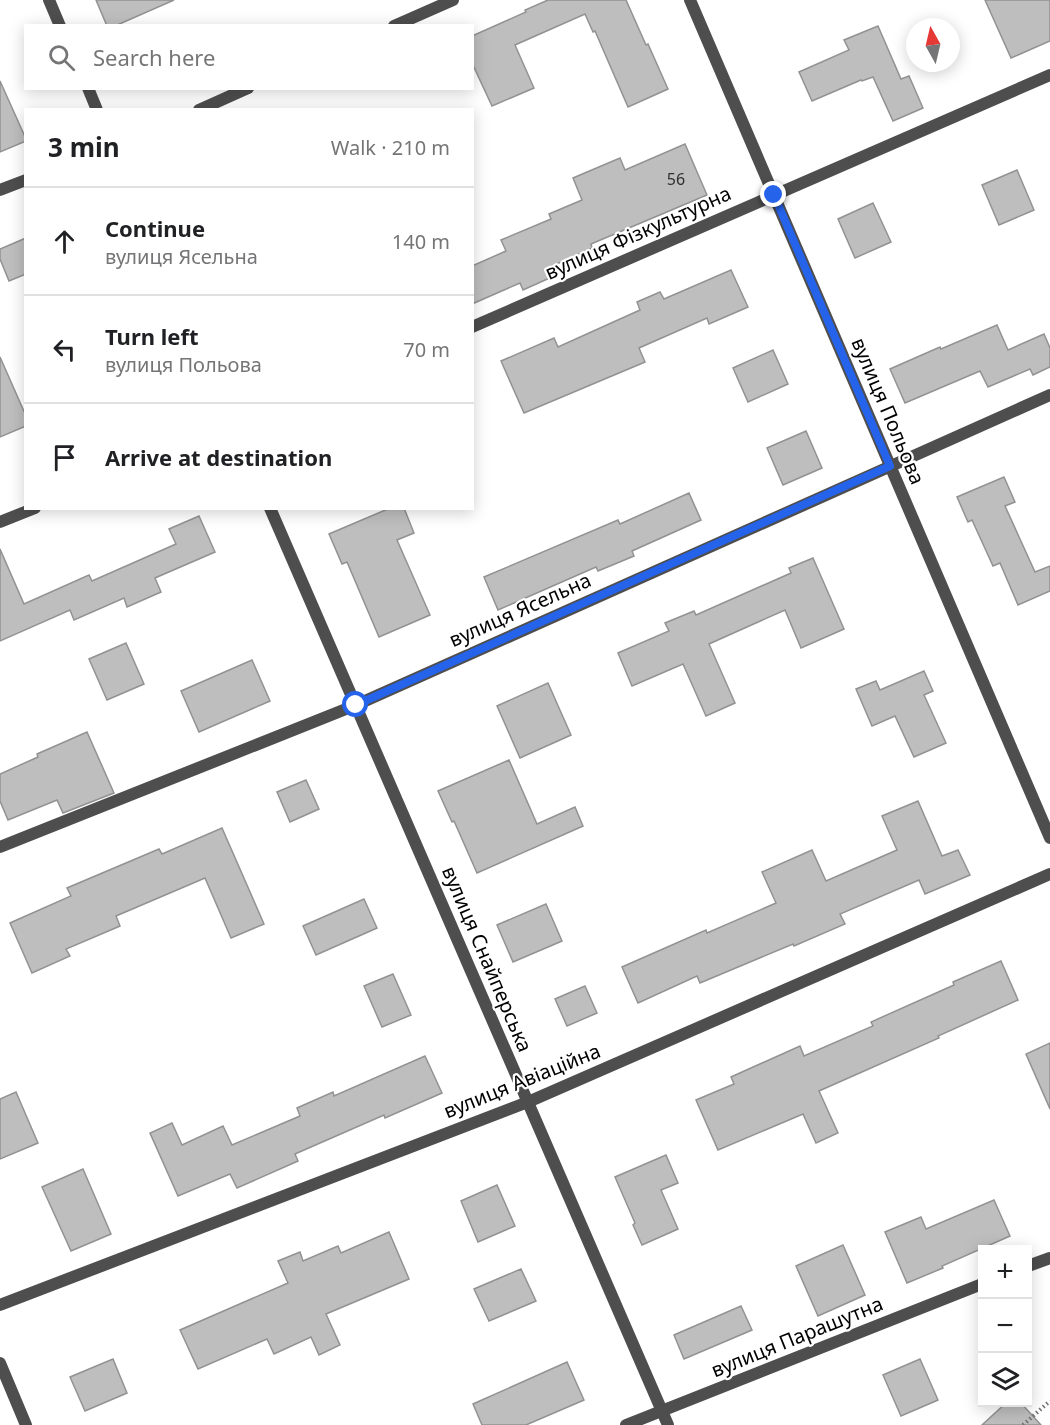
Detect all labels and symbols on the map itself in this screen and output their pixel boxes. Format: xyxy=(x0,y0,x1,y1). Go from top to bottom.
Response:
north arrow xyxy=(906,18,960,72)
house number: 56 xyxy=(667,168,685,190)
street label: вулиця Фізкультурна xyxy=(541,179,735,286)
route end xyxy=(760,181,786,207)
street label: вулиця Польова xyxy=(845,333,932,488)
street label: вулиця Ясельна xyxy=(444,566,595,653)
route start xyxy=(342,691,368,717)
street label: вулиця Снайперська xyxy=(436,862,539,1056)
street label: вулиця Авіаційна xyxy=(439,1037,604,1124)
street label: вулиця Парашутна xyxy=(707,1290,887,1383)

